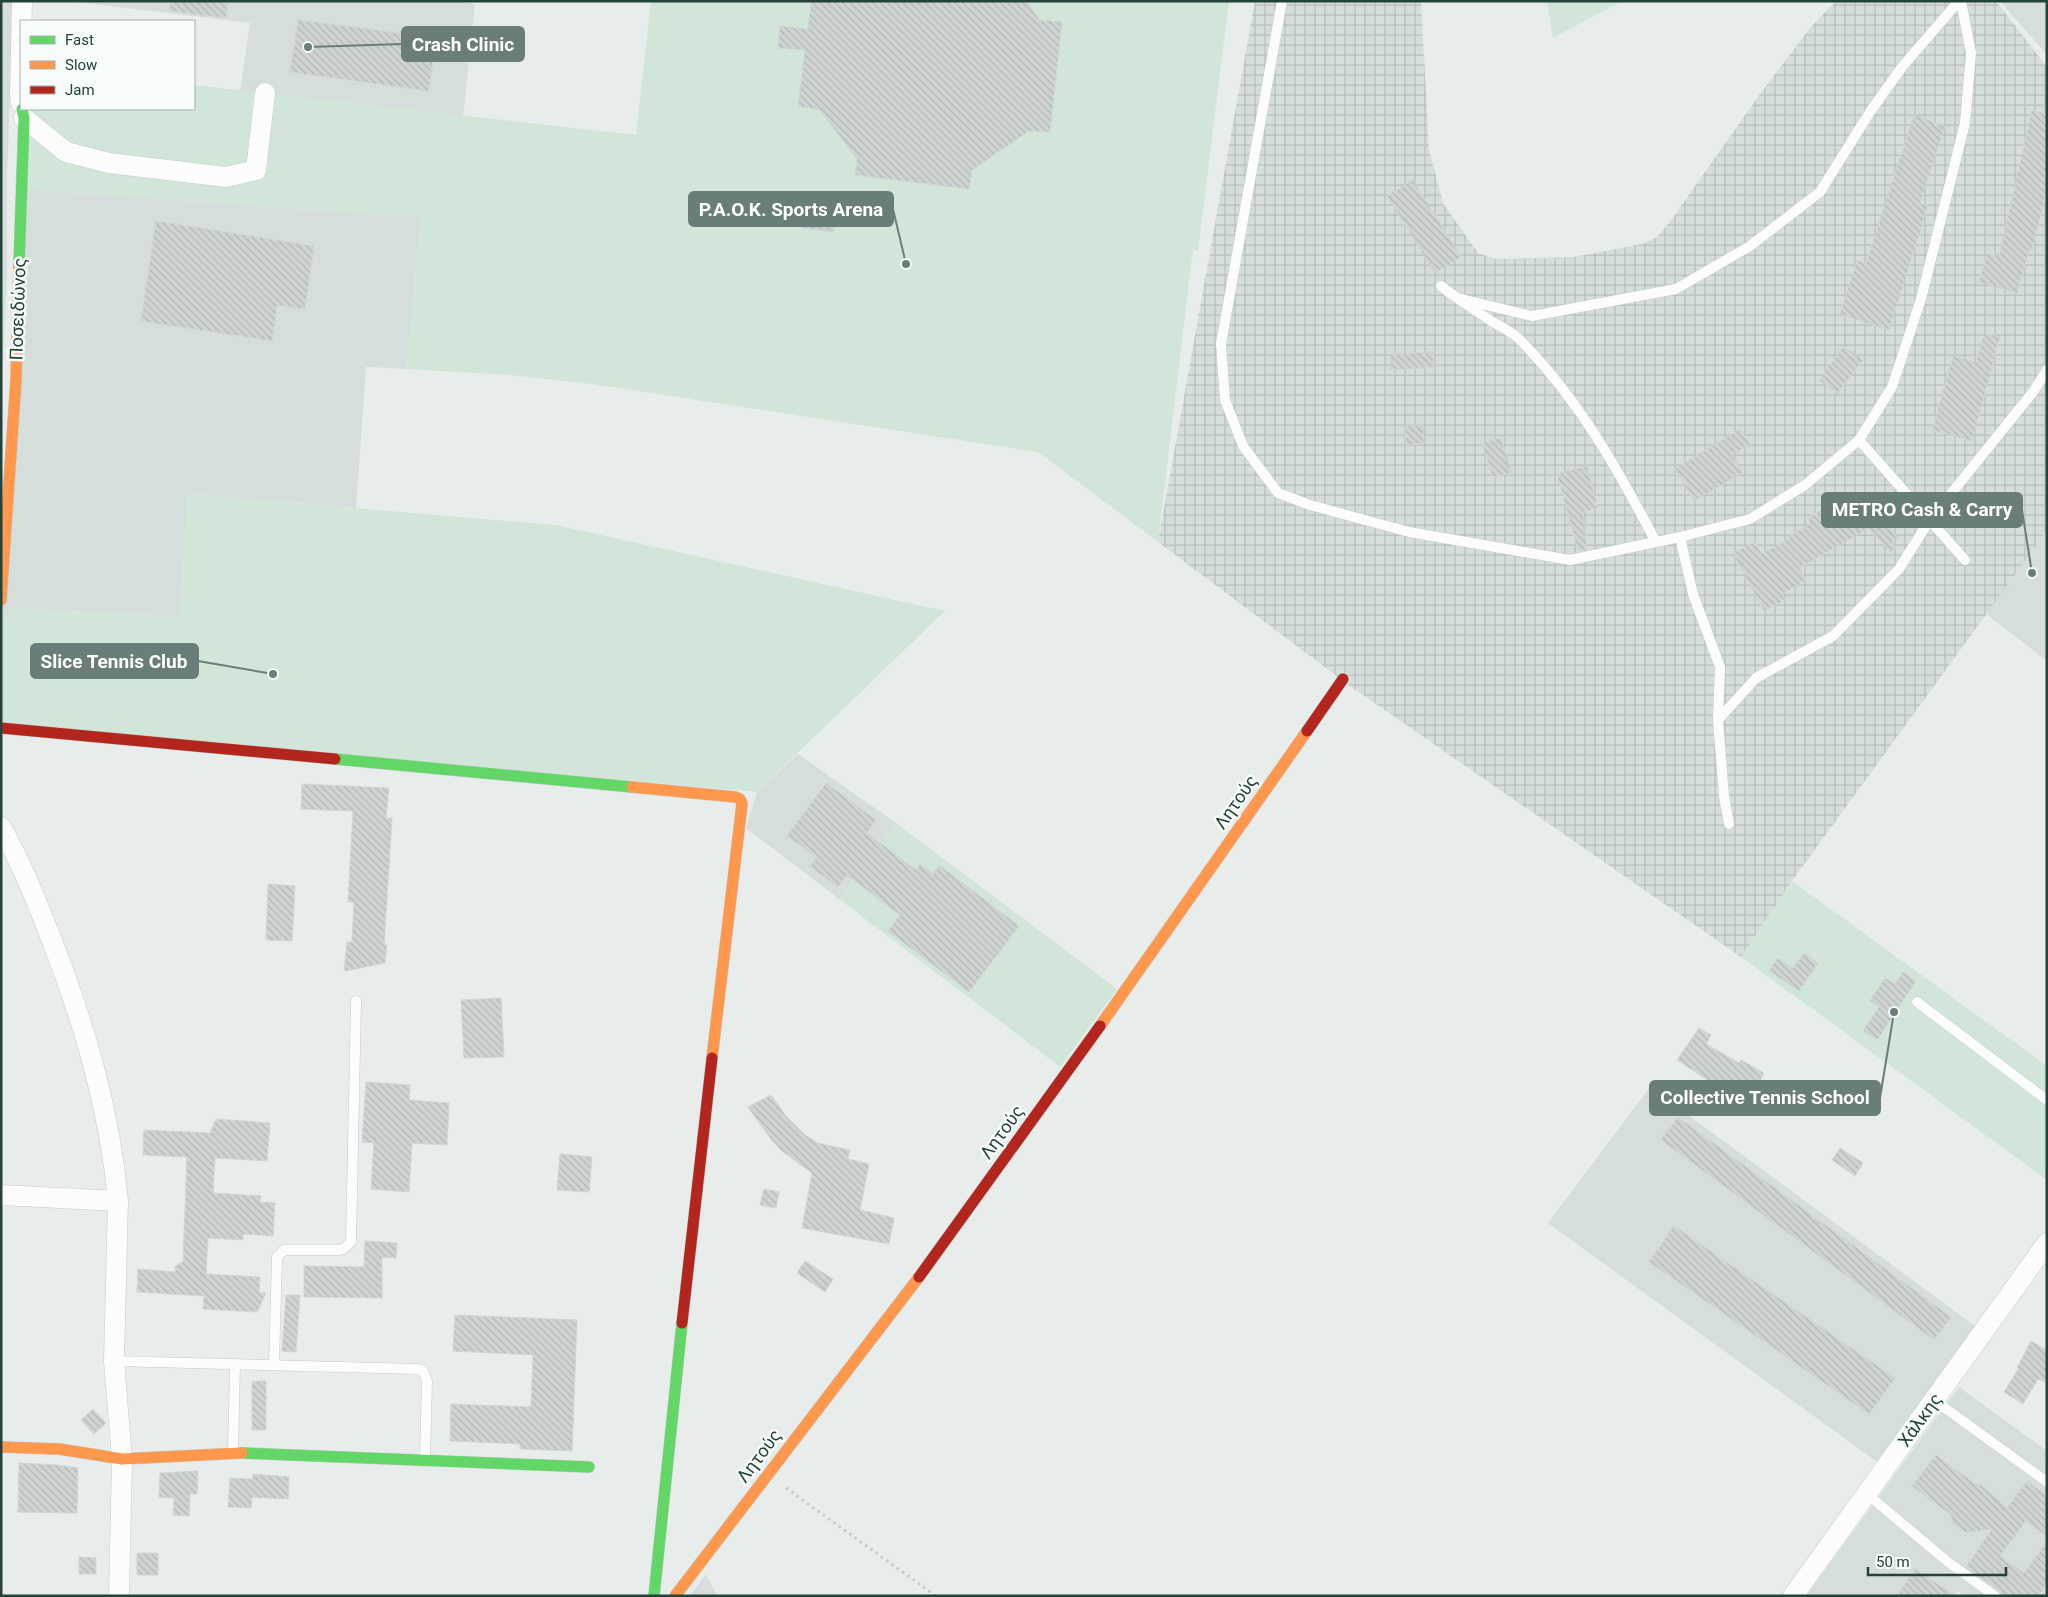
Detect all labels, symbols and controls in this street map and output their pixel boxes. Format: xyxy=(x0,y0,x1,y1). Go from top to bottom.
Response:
legend xyxy=(20,20,195,110)
callout: Crash Clinic xyxy=(402,27,524,61)
text: Fast xyxy=(65,31,94,49)
text: Crash Clinic xyxy=(412,33,514,56)
text: Slow xyxy=(65,56,97,74)
text: Jam xyxy=(65,81,95,99)
callout: P.A.O.K. Sports Arena xyxy=(689,192,893,226)
text: P.A.O.K. Sports Arena xyxy=(699,198,883,221)
street label: Ποσειδώνος xyxy=(5,257,30,361)
callout: METRO Cash & Carry xyxy=(1822,493,2022,527)
text: METRO Cash & Carry xyxy=(1832,498,2013,521)
callout: Slice Tennis Club xyxy=(31,644,198,678)
text: Slice Tennis Club xyxy=(41,650,188,673)
street label: Λητούς xyxy=(1209,771,1262,833)
callout: Collective Tennis School xyxy=(1650,1081,1880,1115)
text: Collective Tennis School xyxy=(1660,1086,1870,1109)
street label: Λητούς xyxy=(975,1101,1028,1163)
street label: Χάλκης xyxy=(1893,1389,1946,1451)
street label: Λητούς xyxy=(732,1425,785,1486)
scale bar xyxy=(1868,1544,2006,1576)
text: 50 m xyxy=(1876,1553,1910,1571)

